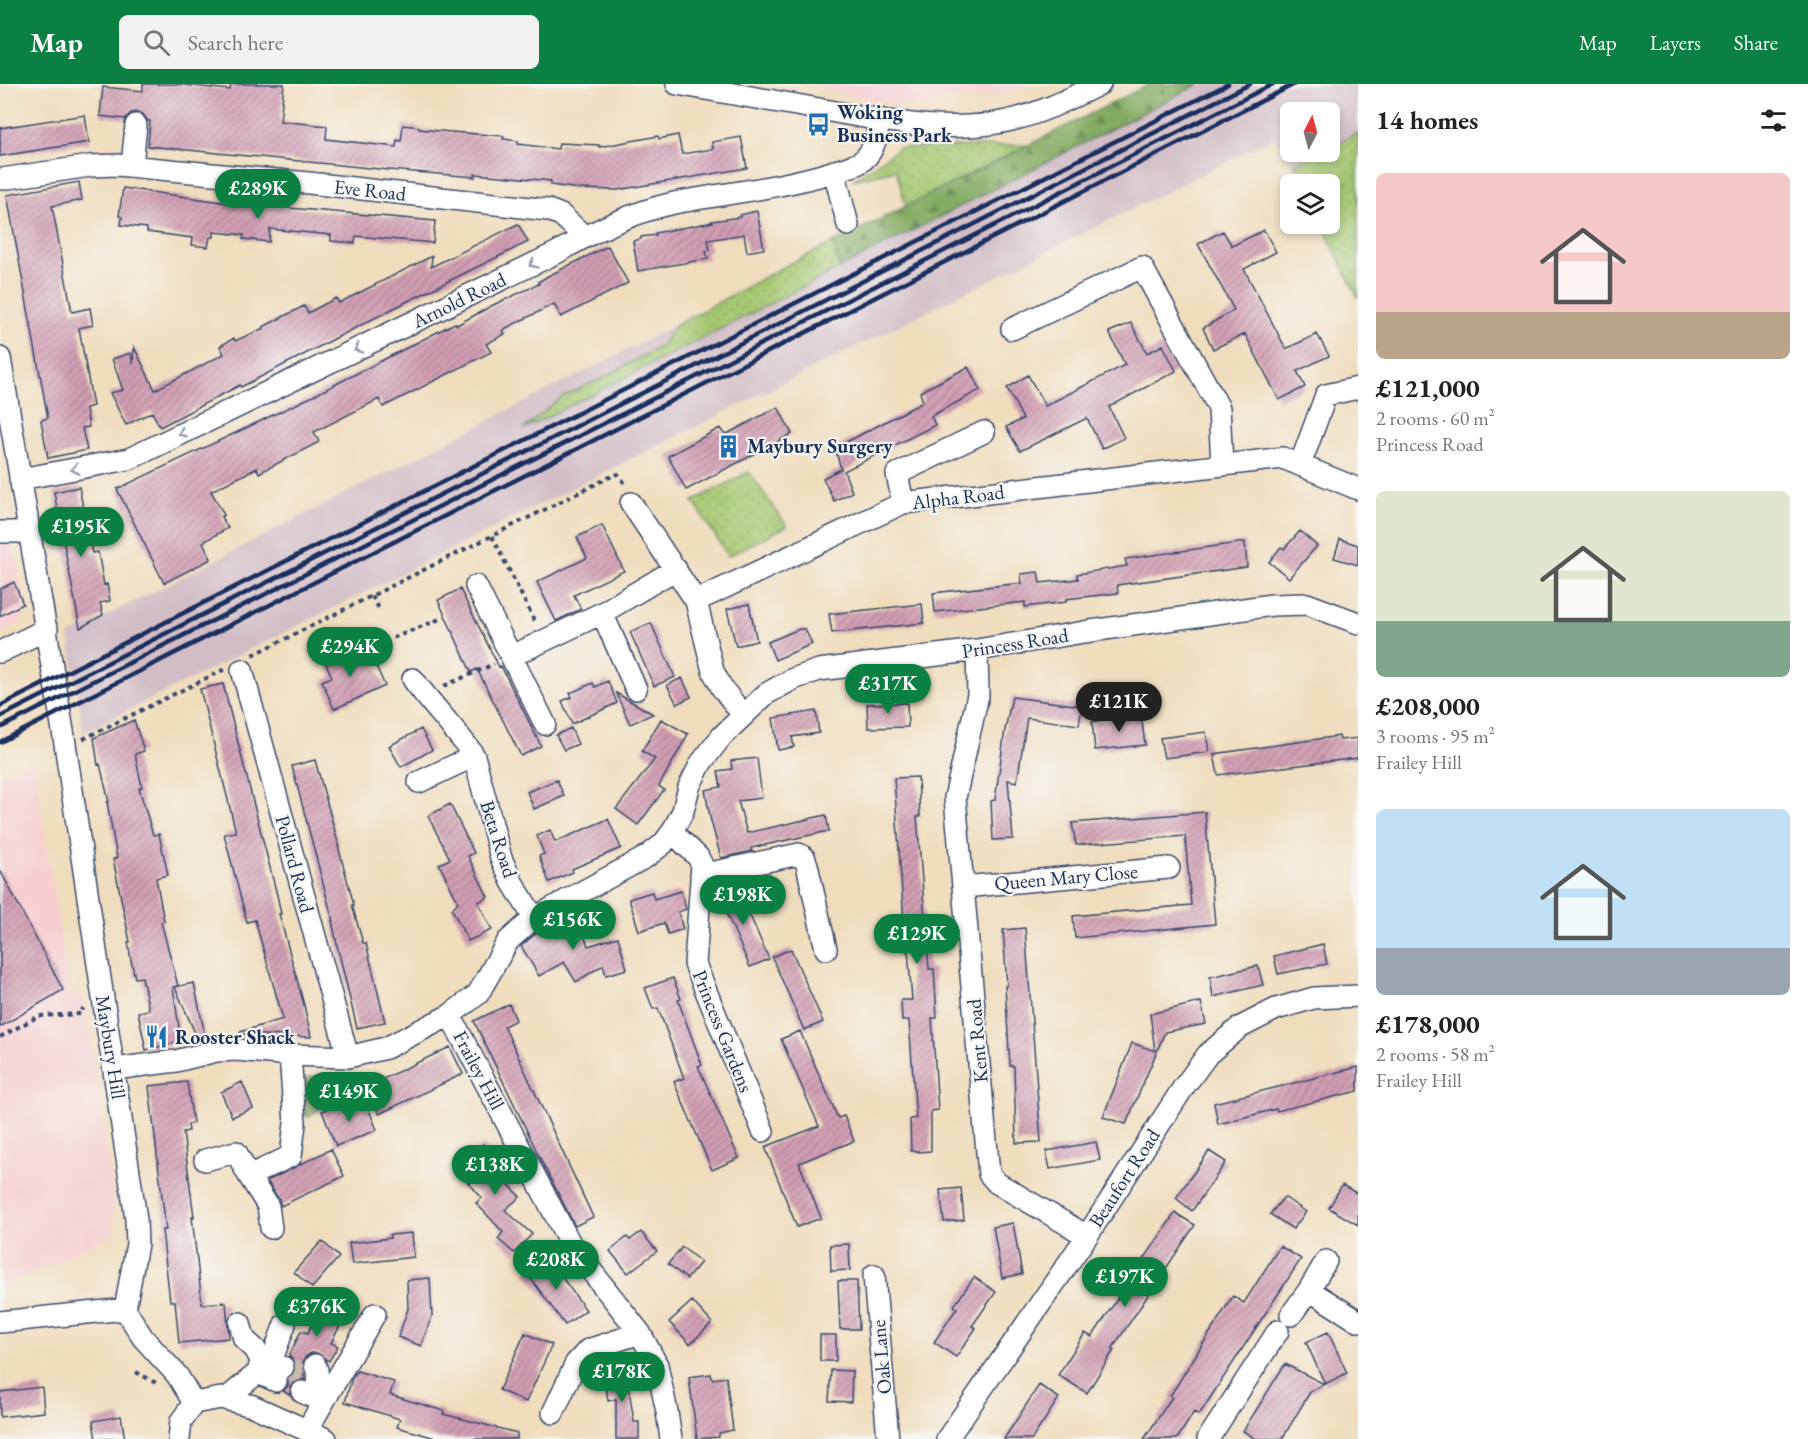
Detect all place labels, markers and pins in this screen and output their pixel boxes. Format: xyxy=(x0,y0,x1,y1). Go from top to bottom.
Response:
place label: Woking Business Park xyxy=(837,99,953,148)
bus stop icon: Woking Business Park xyxy=(806,111,832,137)
pin: £289K xyxy=(216,169,300,220)
building icon: Maybury Surgery xyxy=(716,433,742,459)
place label: Maybury Surgery xyxy=(747,433,893,459)
pin: £195K xyxy=(39,507,123,558)
pin: £294K xyxy=(308,627,392,678)
pin: £317K xyxy=(846,664,930,715)
pin: £121K xyxy=(1077,682,1161,733)
pin: £198K xyxy=(701,875,785,926)
pin: £156K xyxy=(531,900,615,951)
pin: £129K xyxy=(875,914,959,965)
restaurant icon: Rooster Shack xyxy=(144,1024,170,1050)
place label: Rooster Shack xyxy=(175,1024,296,1050)
pin: £149K xyxy=(307,1072,391,1123)
pin: £138K xyxy=(453,1145,537,1196)
pin: £208K xyxy=(514,1240,598,1291)
pin: £197K xyxy=(1083,1257,1167,1308)
pin: £376K xyxy=(275,1287,359,1338)
pin: £178K xyxy=(580,1352,664,1403)

